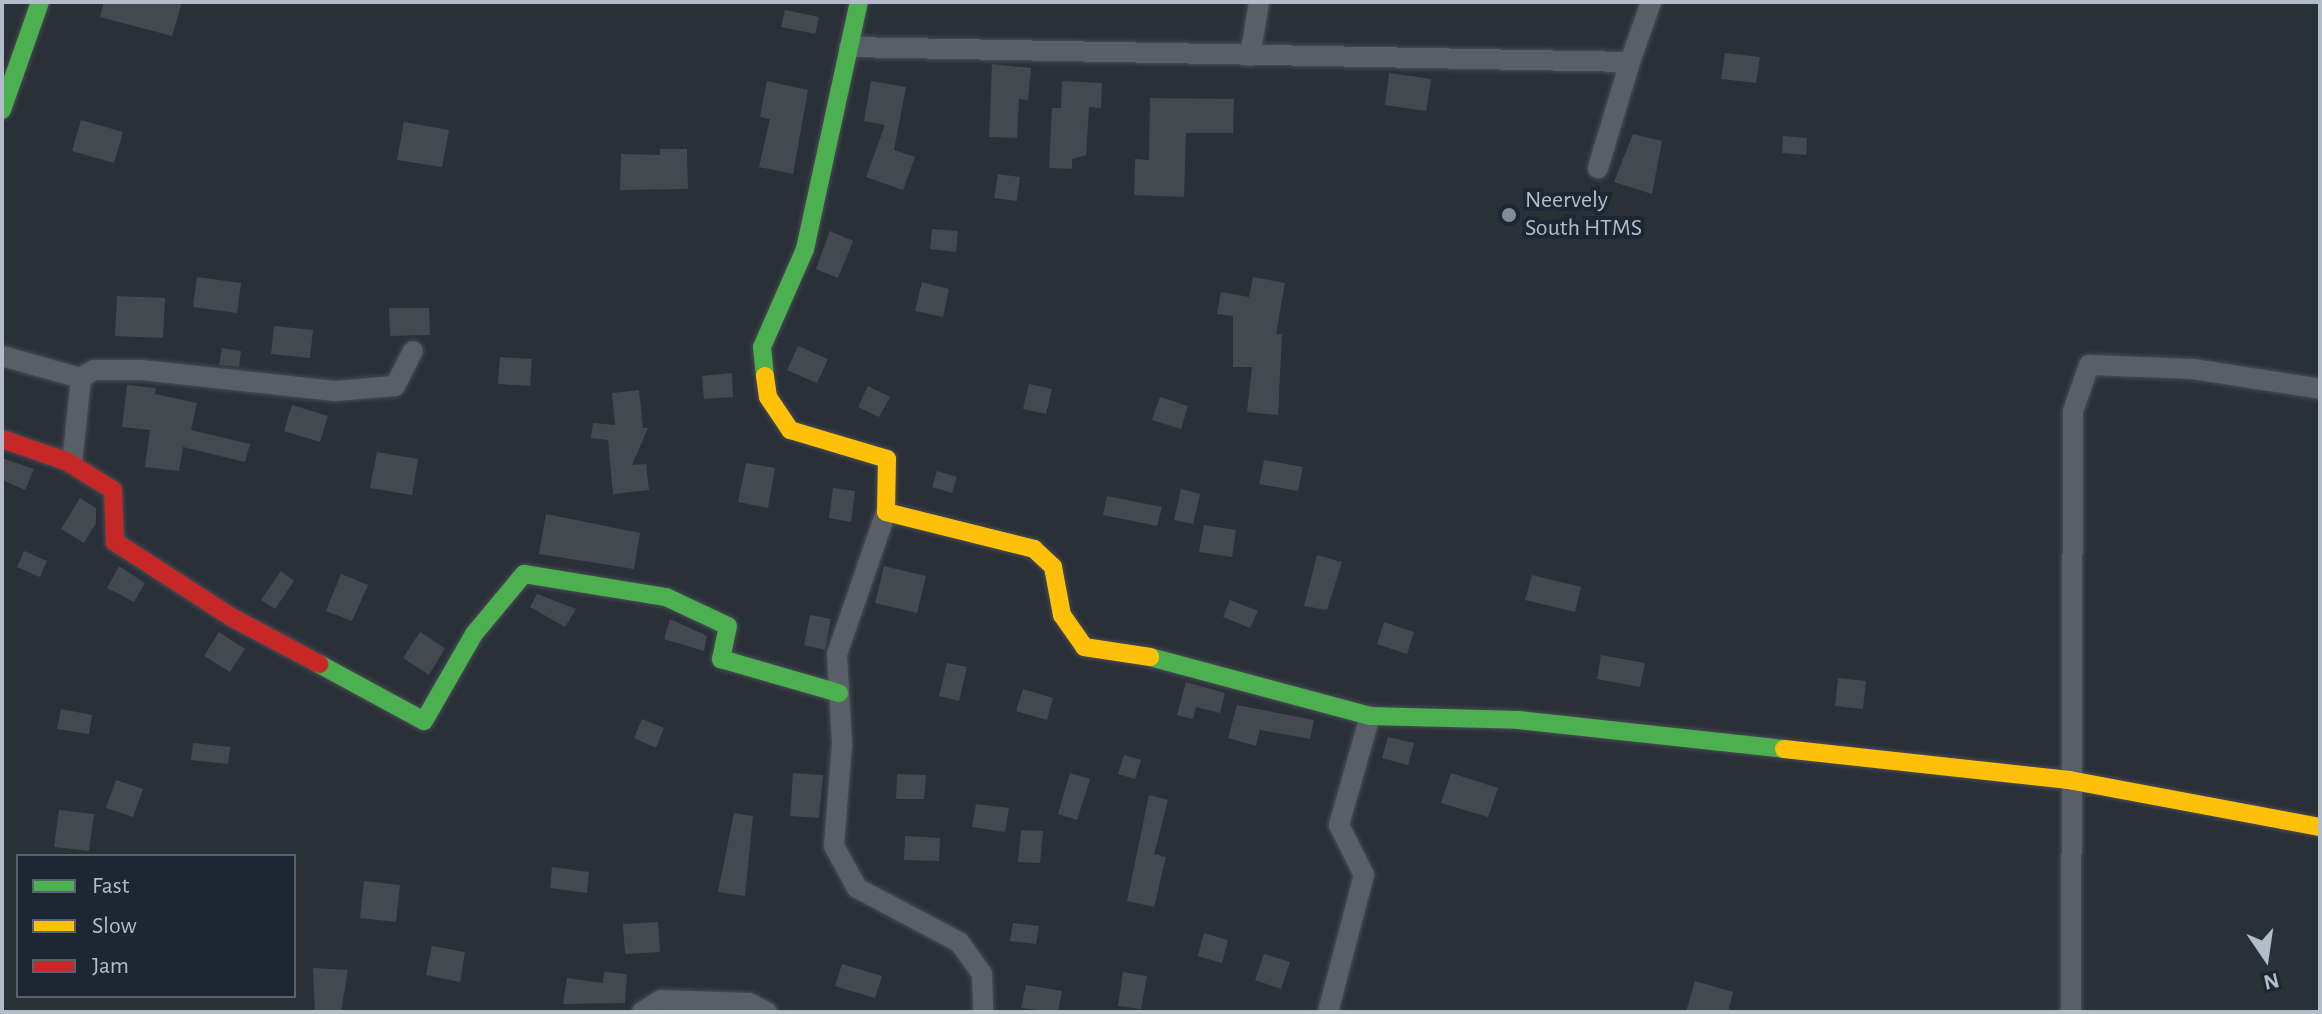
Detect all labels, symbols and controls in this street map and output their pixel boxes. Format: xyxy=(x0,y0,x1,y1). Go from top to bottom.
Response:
place label: Neervely South HTMS xyxy=(1525,187,1642,243)
marker: Neervely South HTMS xyxy=(1500,206,1518,224)
legend xyxy=(16,854,296,998)
text: Fast xyxy=(92,874,129,898)
text: Slow xyxy=(92,914,137,938)
north arrow xyxy=(2226,918,2306,998)
text: Jam xyxy=(92,954,129,978)
text: N xyxy=(2261,969,2281,994)

